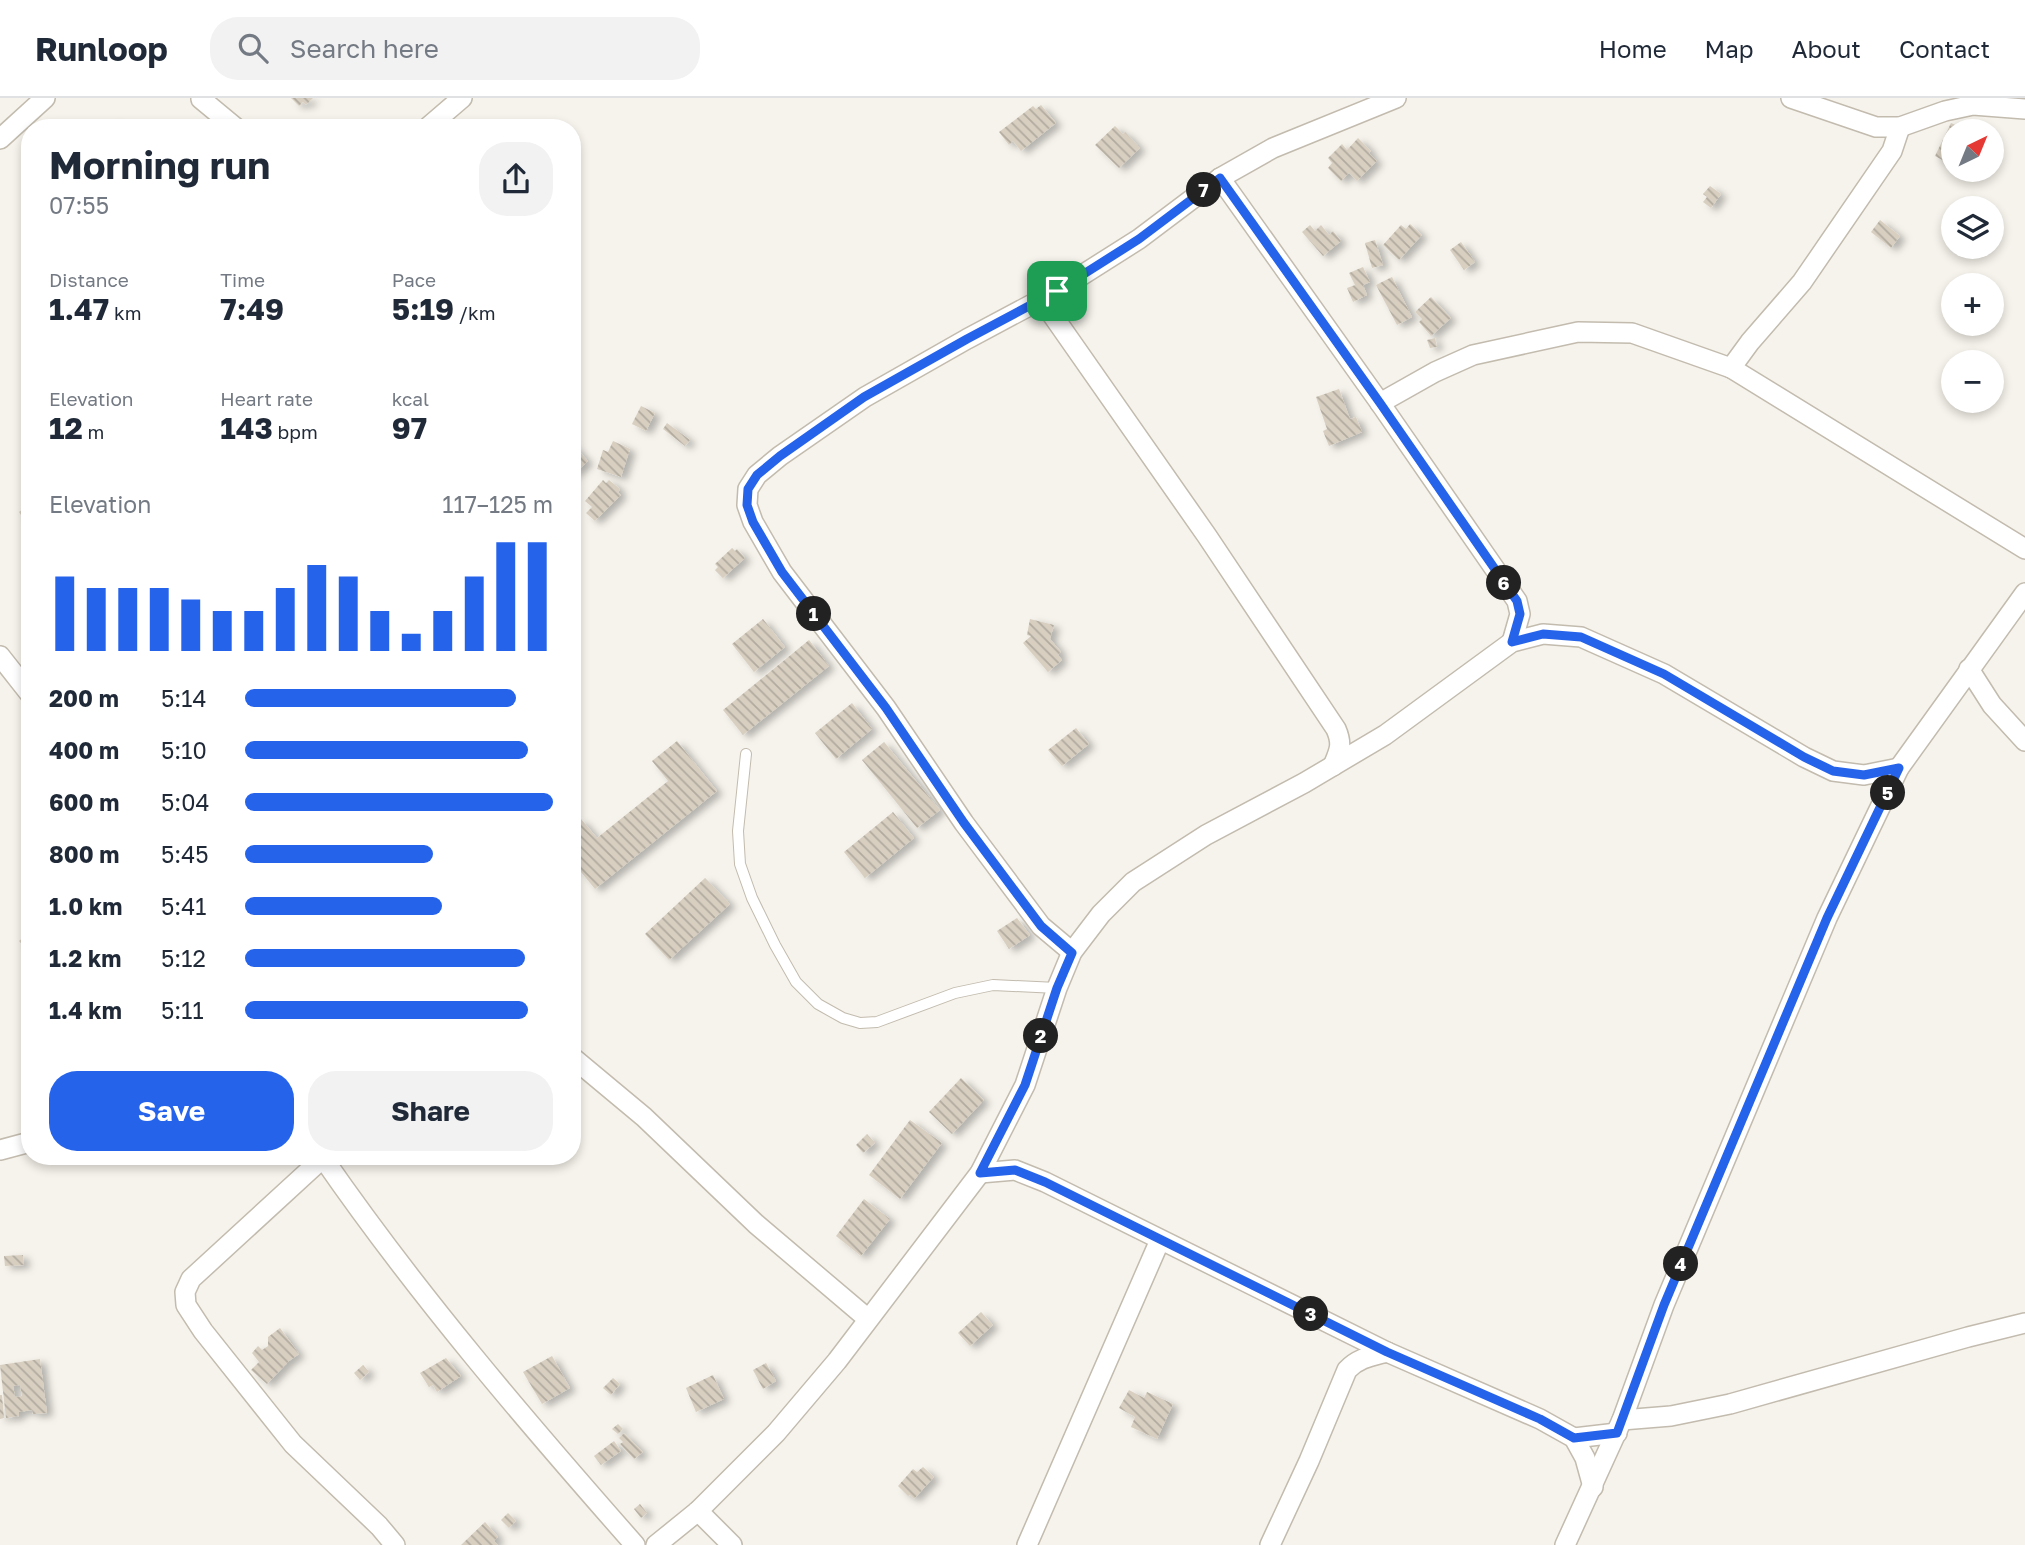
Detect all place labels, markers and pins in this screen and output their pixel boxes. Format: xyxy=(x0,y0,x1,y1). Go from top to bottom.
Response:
pin: 7 xyxy=(1186,172,1222,208)
pin xyxy=(1027,261,1087,321)
pin: 6 xyxy=(1486,566,1522,601)
pin: 1 xyxy=(796,596,832,632)
pin: 5 xyxy=(1870,776,1906,810)
pin: 2 xyxy=(1024,1018,1058,1054)
pin: 4 xyxy=(1664,1246,1698,1282)
pin: 3 xyxy=(1294,1296,1328,1332)

